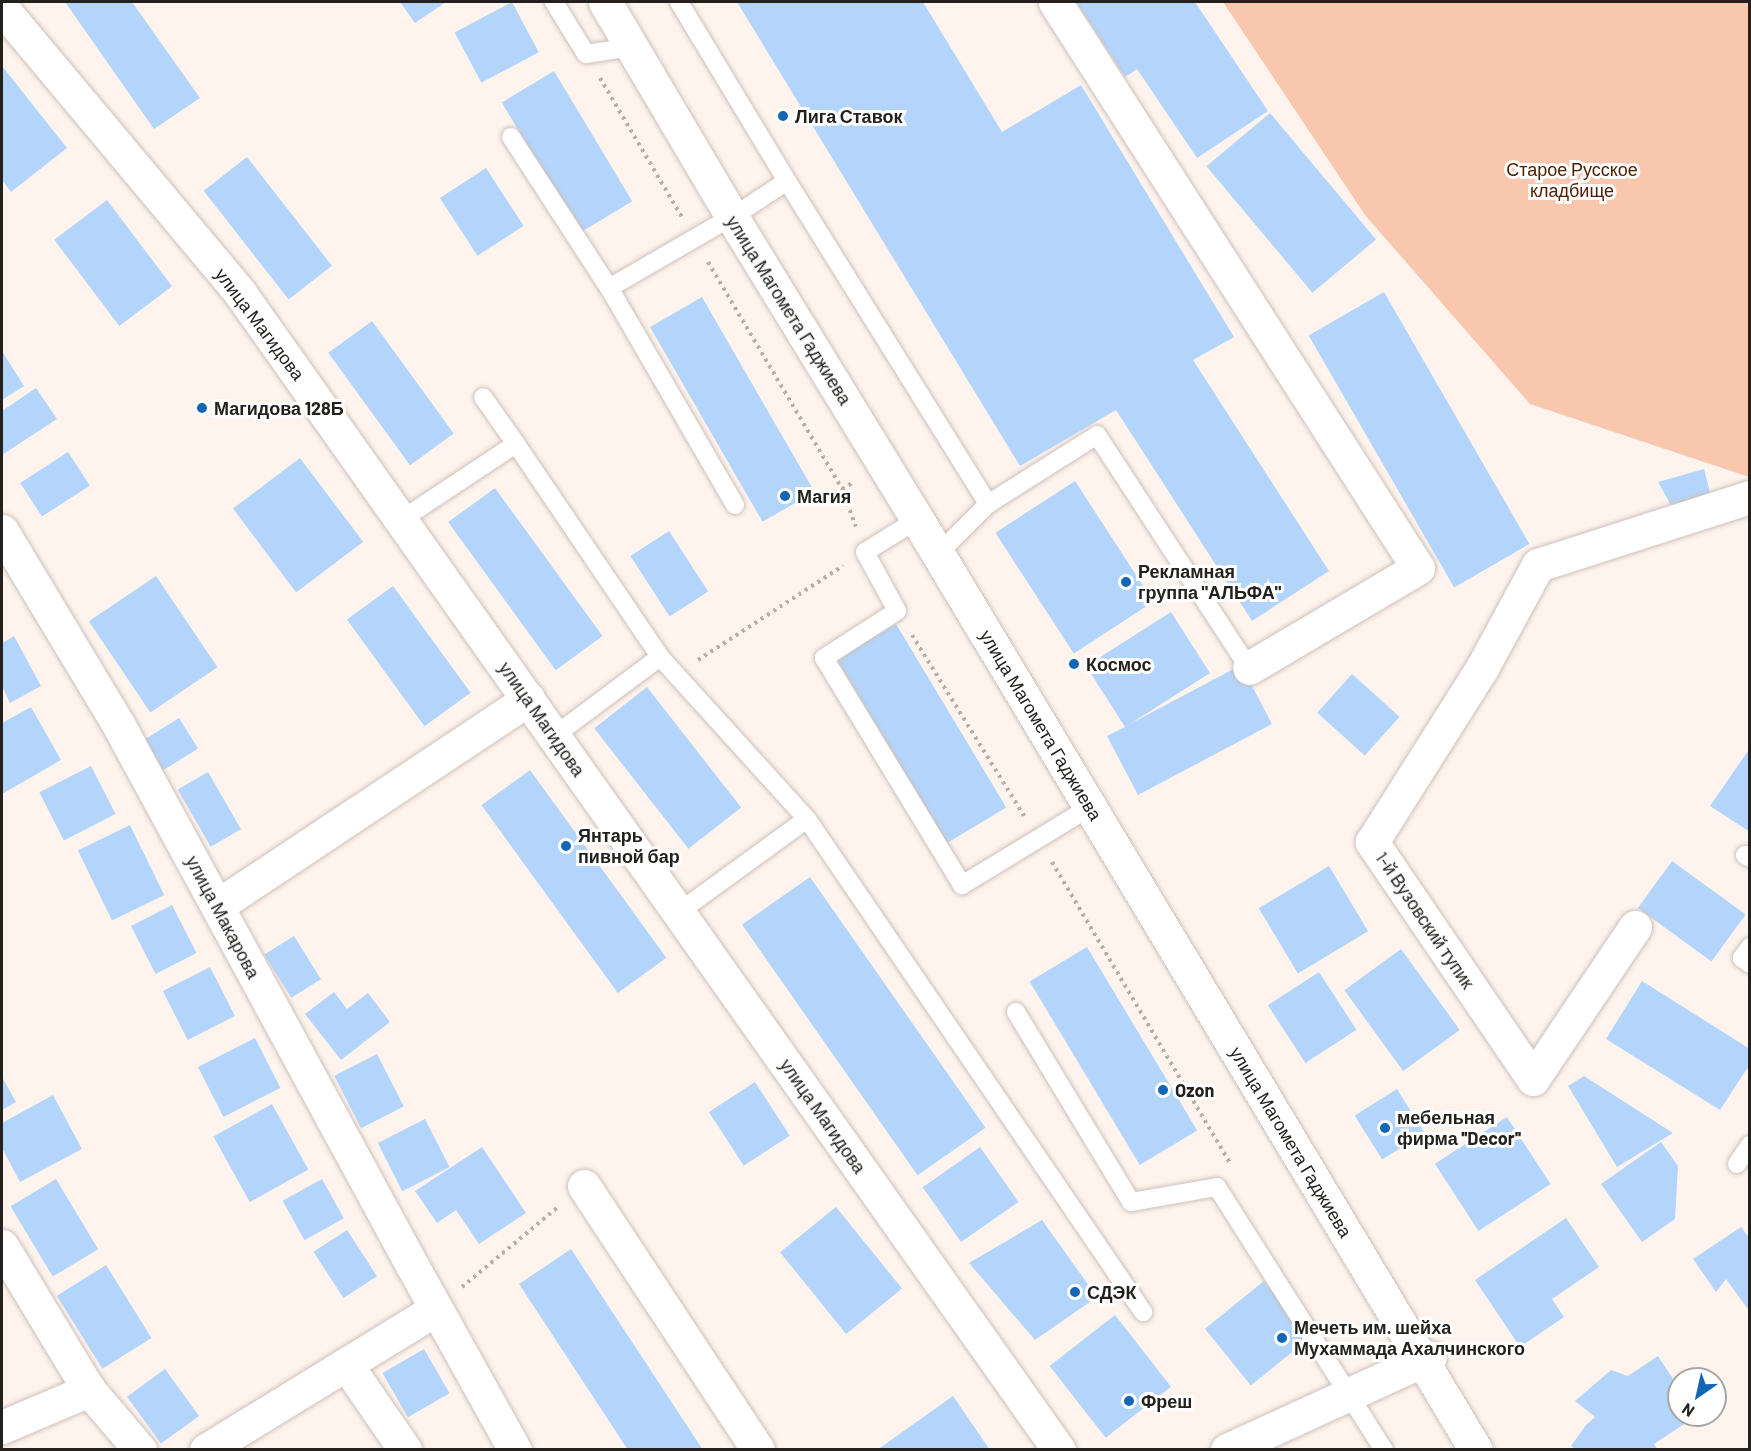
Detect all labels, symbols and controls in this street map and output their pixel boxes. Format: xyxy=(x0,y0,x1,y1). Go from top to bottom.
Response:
place label: Лига Ставок xyxy=(795,105,902,127)
marker: Лига Ставок xyxy=(776,109,790,123)
park label: Старое Русское кладбище xyxy=(1506,159,1638,201)
street label: улица Магомета Гаджиева xyxy=(722,212,856,408)
street label: улица Магидова xyxy=(211,264,309,384)
place label: Магидова 128Б xyxy=(214,397,344,419)
marker: Магидова 128Б xyxy=(195,401,209,415)
place label: Магия xyxy=(797,485,851,507)
marker: Магия xyxy=(778,489,792,503)
place label: Рекламная группа "АЛЬФА" xyxy=(1138,561,1281,604)
marker: Рекламная группа "АЛЬФА" xyxy=(1119,575,1133,589)
street label: улица Магомета Гаджиева xyxy=(975,626,1107,824)
place label: Космос xyxy=(1086,653,1152,675)
marker: Космос xyxy=(1067,657,1081,671)
street label: улица Магидова xyxy=(494,658,590,780)
place label: Янтарь пивной бар xyxy=(578,825,680,868)
marker: Янтарь пивной бар xyxy=(559,839,573,853)
street label: 1-й Вузовский тупик xyxy=(1371,847,1479,993)
street label: улица Макарова xyxy=(182,852,264,982)
street label: улица Магомета Гаджиева xyxy=(1225,1043,1357,1241)
street label: улица Магидова xyxy=(775,1055,871,1177)
place label: Ozon xyxy=(1175,1079,1214,1101)
marker: Ozon xyxy=(1156,1083,1170,1097)
place label: мебельная фирма ''Decor'' xyxy=(1397,1107,1521,1150)
marker: мебельная фирма ''Decor'' xyxy=(1378,1121,1392,1135)
place label: СДЭК xyxy=(1087,1281,1136,1303)
marker: СДЭК xyxy=(1068,1285,1082,1299)
place label: Мечеть им. шейха Мухаммада Ахалчинского xyxy=(1294,1317,1525,1360)
marker: Мечеть им. шейха Мухаммада Ахалчинского xyxy=(1275,1331,1289,1345)
north arrow xyxy=(1667,1367,1727,1427)
place label: Фреш xyxy=(1141,1390,1192,1412)
marker: Фреш xyxy=(1122,1394,1136,1408)
text: N xyxy=(1678,1400,1698,1422)

